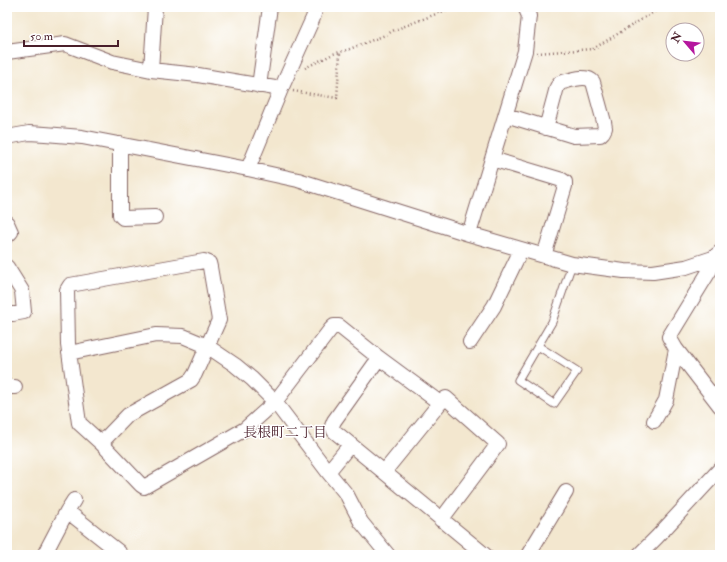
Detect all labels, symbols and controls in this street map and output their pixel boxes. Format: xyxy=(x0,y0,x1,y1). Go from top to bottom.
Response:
scale bar xyxy=(24,22,118,48)
north arrow xyxy=(665,22,705,62)
text: 50 m xyxy=(30,29,54,44)
text: N xyxy=(668,29,685,46)
district label: 長根町二丁目 xyxy=(243,424,327,441)

